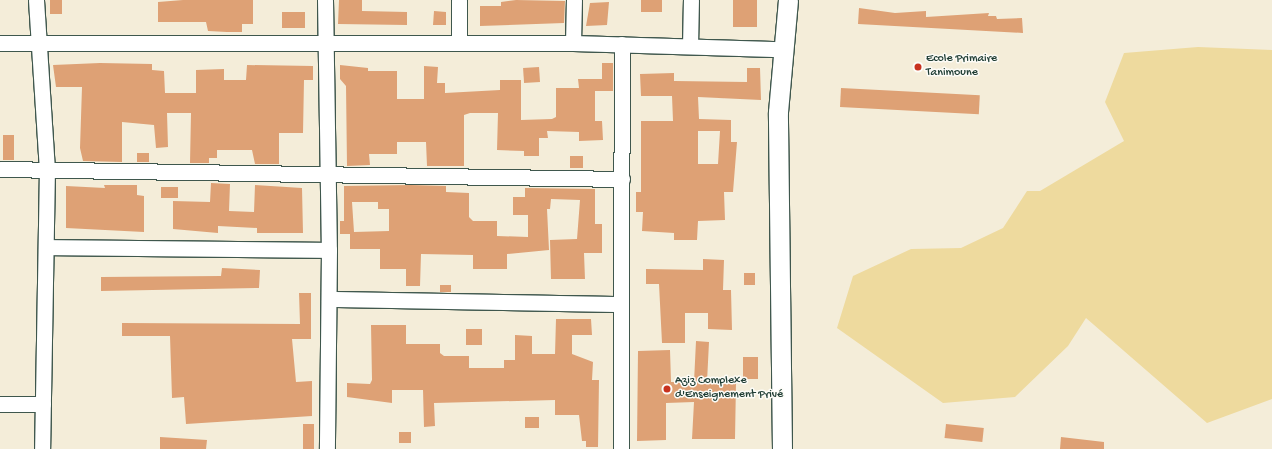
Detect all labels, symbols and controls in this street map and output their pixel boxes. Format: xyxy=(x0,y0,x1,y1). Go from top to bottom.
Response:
place label: Ecole Primaire Tanimoune xyxy=(926,53,997,81)
marker: Ecole Primaire Tanimoune xyxy=(913,62,923,72)
place label: Aziz Complexe d'Enseignement Privé xyxy=(675,375,783,403)
marker: Aziz Complexe d'Enseignement Privé xyxy=(662,384,672,394)

